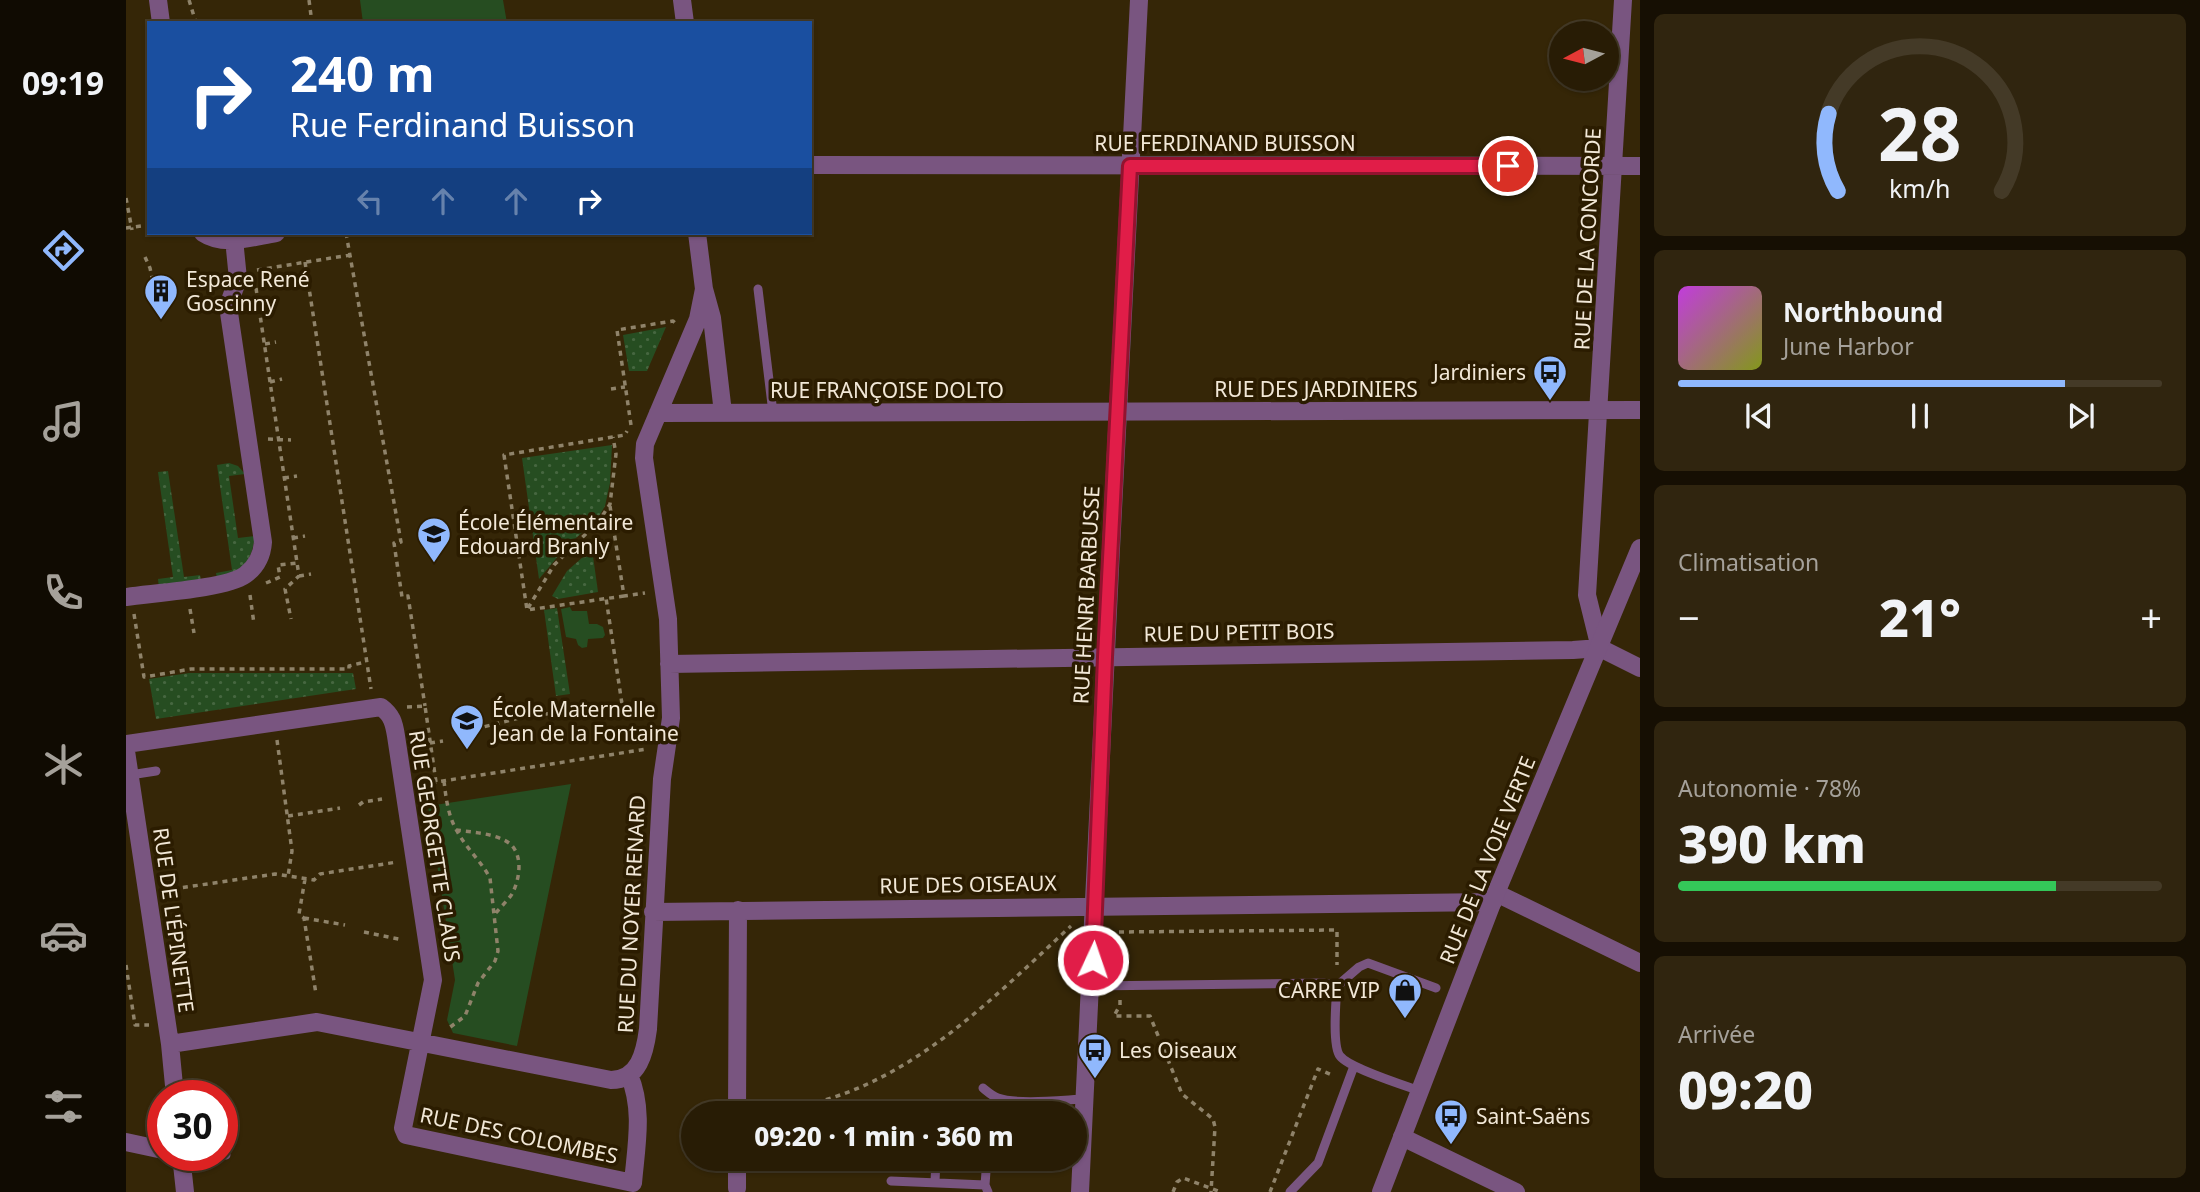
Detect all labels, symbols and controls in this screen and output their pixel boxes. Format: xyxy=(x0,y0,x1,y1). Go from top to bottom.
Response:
north arrow xyxy=(1549,21,1619,91)
map controls xyxy=(1549,21,1619,91)
text: 240 m xyxy=(290,40,435,106)
icon: right xyxy=(175,49,266,140)
text: 09:19 xyxy=(22,61,104,104)
text: 28 xyxy=(1878,83,1962,182)
text: Rue Ferdinand Buisson xyxy=(290,103,635,146)
street label: RUE DE LA CONCORDE xyxy=(1567,127,1607,351)
street label: RUE FERDINAND BUISSON xyxy=(1094,129,1356,157)
pin xyxy=(1478,136,1538,196)
icon: arrive xyxy=(1489,147,1527,185)
text: km/h xyxy=(1889,171,1951,205)
icon: left xyxy=(351,182,389,220)
icon: ahead xyxy=(424,182,462,220)
icon: ahead xyxy=(497,182,535,220)
icon: right xyxy=(570,182,608,220)
icon: directions xyxy=(39,226,88,275)
place label: Espace René Goscinny xyxy=(186,265,310,317)
building icon: Espace René Goscinny xyxy=(142,272,180,321)
text: Northbound xyxy=(1783,294,1943,330)
text: June Harbor xyxy=(1783,330,1914,362)
bus stop icon: Jardiniers xyxy=(1531,353,1569,402)
place label: Jardiniers xyxy=(1431,358,1526,386)
street label: RUE DES JARDINIERS xyxy=(1214,375,1418,403)
street label: RUE FRANÇOISE DOLTO xyxy=(770,376,1004,404)
icon: music xyxy=(39,397,88,446)
icon: previous xyxy=(1740,397,1778,435)
icon: pause xyxy=(1901,397,1939,435)
icon: next xyxy=(2062,397,2100,435)
street label: RUE HENRI BARBUSSE xyxy=(1066,485,1106,705)
place label: École Élémentaire Edouard Branly xyxy=(458,508,633,560)
school or university icon: École Élémentaire Edouard Branly xyxy=(415,515,453,564)
text: Climatisation xyxy=(1678,546,1819,578)
icon: phone xyxy=(39,568,88,617)
text: 21° xyxy=(1879,581,1961,652)
text: − xyxy=(1678,591,1700,643)
text: + xyxy=(2140,591,2162,643)
street label: RUE DU PETIT BOIS xyxy=(1143,616,1335,648)
place label: École Maternelle Jean de la Fontaine xyxy=(490,695,679,747)
school or university icon: École Maternelle Jean de la Fontaine xyxy=(448,702,486,751)
street label: RUE GEORGETTE CLAUS xyxy=(403,728,467,964)
icon: climate xyxy=(39,740,88,789)
street label: RUE DE LA VOIE VERTE xyxy=(1433,752,1541,968)
text: Autonomie · 78% xyxy=(1678,772,1861,804)
street label: RUE DU NOYER RENARD xyxy=(611,794,651,1034)
text: 390 km xyxy=(1678,807,1866,878)
street label: RUE DE L'ÉPINETTE xyxy=(147,826,201,1014)
street label: RUE DES OISEAUX xyxy=(879,868,1058,900)
icon: car xyxy=(39,911,88,960)
position arrow xyxy=(1056,923,1130,997)
shop icon: CARRE VIP xyxy=(1386,971,1424,1020)
place label: CARRE VIP xyxy=(1278,976,1380,1004)
text: Arrivée xyxy=(1678,1018,1755,1050)
bus stop icon: Les Oiseaux xyxy=(1076,1031,1114,1080)
place label: Les Oiseaux xyxy=(1119,1036,1237,1064)
text: 09:20 xyxy=(1678,1053,1813,1124)
speed limit sign: 30 xyxy=(147,1080,238,1171)
icon: filters xyxy=(39,1082,88,1131)
bus stop icon: Saint-Saëns xyxy=(1432,1097,1470,1146)
street label: RUE DES COLOMBES xyxy=(417,1100,621,1170)
place label: Saint-Saëns xyxy=(1476,1102,1590,1130)
text: 09:20 · 1 min · 360 m xyxy=(754,1118,1014,1154)

